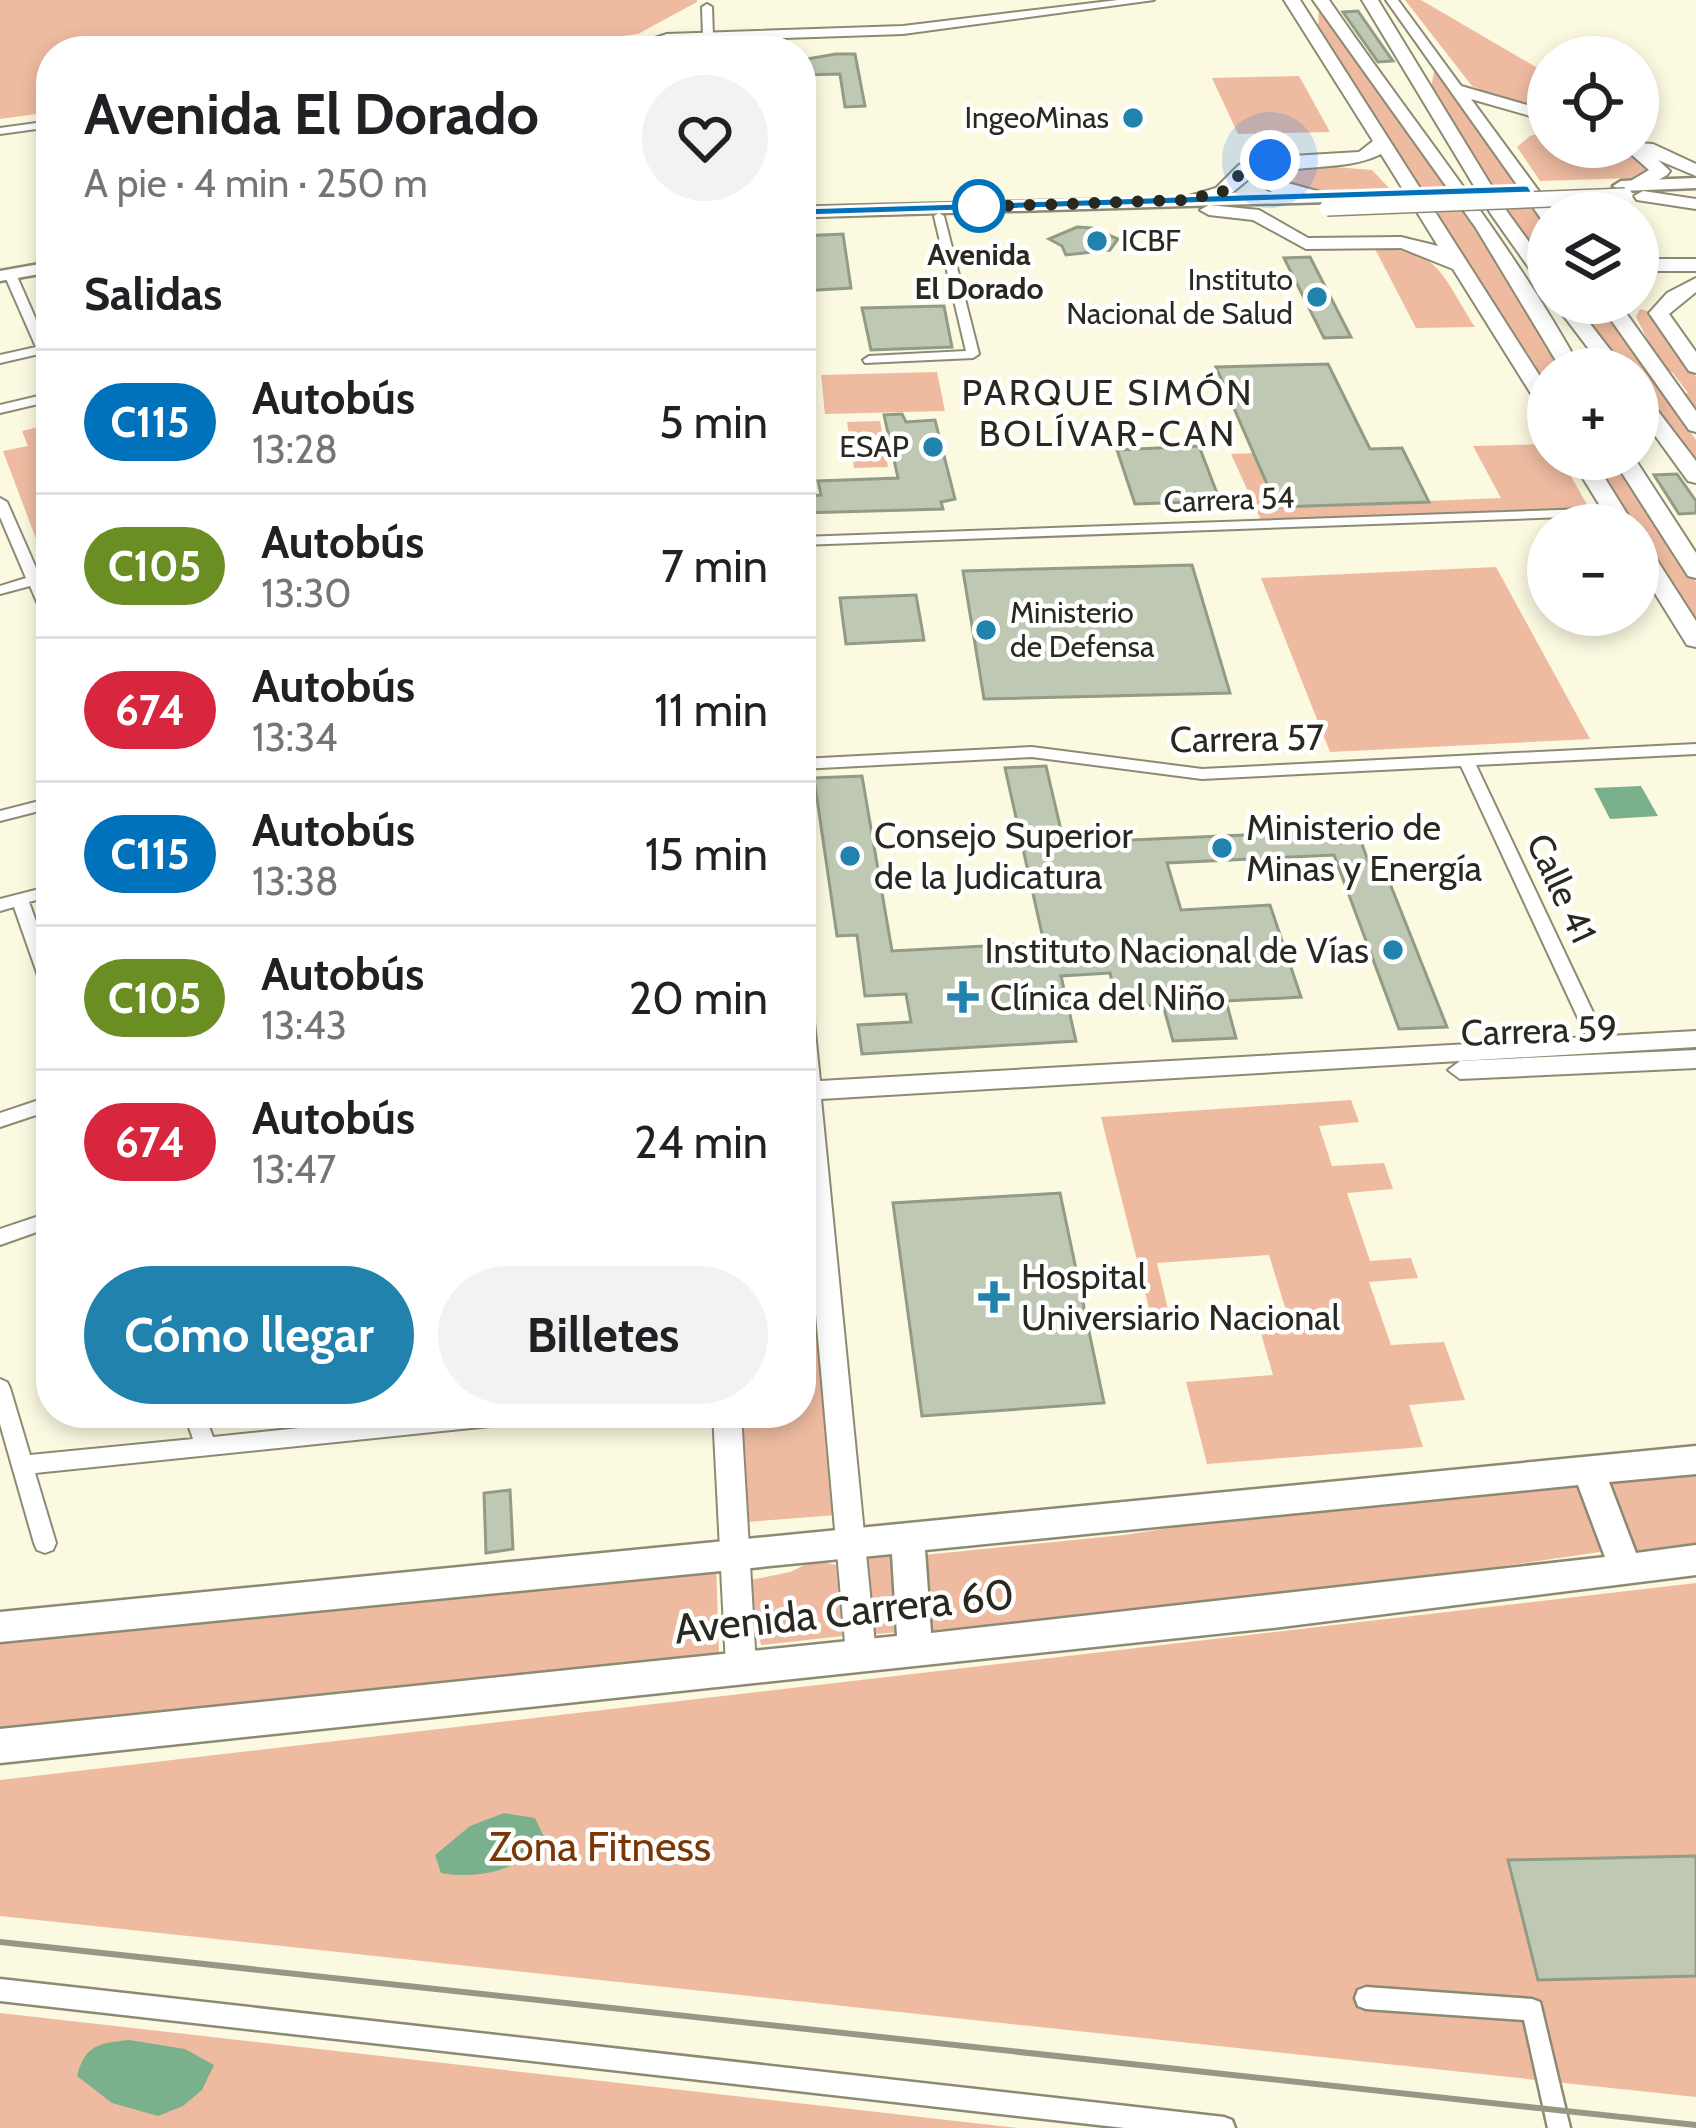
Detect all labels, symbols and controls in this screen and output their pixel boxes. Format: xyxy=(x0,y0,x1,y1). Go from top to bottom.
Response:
map controls xyxy=(1527,36,1659,636)
button: locate xyxy=(1527,36,1659,168)
button: heart xyxy=(642,75,768,201)
text: Avenida El Dorado xyxy=(84,79,539,148)
place label: IngeoMinas xyxy=(965,99,1109,136)
marker: IngeoMinas xyxy=(1120,105,1146,131)
your location xyxy=(1240,130,1300,190)
text: A pie · 4 min · 250 m xyxy=(84,159,428,207)
marker: Avenida El Dorado xyxy=(954,181,1004,231)
button: layers xyxy=(1527,192,1659,324)
place label: ICBF xyxy=(1121,222,1181,259)
marker: ICBF xyxy=(1084,228,1110,254)
place label: Avenida El Dorado xyxy=(914,236,1044,307)
place label: Instituto Nacional de Salud xyxy=(1066,261,1293,332)
text: Salidas xyxy=(84,267,222,321)
marker: Instituto Nacional de Salud xyxy=(1304,284,1330,310)
button: + xyxy=(1527,348,1659,480)
district label: PARQUE SIMÓN BOLÍVAR-CAN xyxy=(961,370,1255,455)
text: Autobús xyxy=(252,371,415,425)
text: 5 min xyxy=(659,395,768,449)
text: C115 xyxy=(110,396,190,448)
text: 13:28 xyxy=(252,425,338,473)
place label: ESAP xyxy=(839,428,909,465)
marker: ESAP xyxy=(920,434,946,460)
street label: Carrera 54 xyxy=(1163,479,1295,520)
button: − xyxy=(1527,504,1659,636)
text: Autobús xyxy=(261,515,424,569)
text: 7 min xyxy=(661,539,768,593)
text: C105 xyxy=(108,540,201,592)
text: 13:30 xyxy=(261,569,352,617)
place label: Ministerio de Defensa xyxy=(1010,594,1155,665)
marker: Ministerio de Defensa xyxy=(973,617,999,643)
text: Autobús xyxy=(252,659,415,713)
text: 11 min xyxy=(654,683,768,737)
text: 674 xyxy=(115,684,185,736)
text: 13:34 xyxy=(252,713,338,761)
street label: Carrera 57 xyxy=(1169,715,1325,761)
text: Autobús xyxy=(252,803,415,857)
place label: Ministerio de Minas y Energía xyxy=(1246,805,1482,890)
place label: Consejo Superior de la Judicatura xyxy=(874,813,1133,898)
street label: Calle 41 xyxy=(1518,826,1606,950)
text: 15 min xyxy=(645,827,768,881)
text: C115 xyxy=(110,828,190,880)
marker: Ministerio de Minas y Energía xyxy=(1209,835,1235,861)
marker: Consejo Superior de la Judicatura xyxy=(837,843,863,869)
text: 13:38 xyxy=(252,857,339,905)
place label: Instituto Nacional de Vías xyxy=(985,928,1369,972)
marker: Instituto Nacional de Vías xyxy=(1380,937,1406,963)
text: Autobús xyxy=(261,947,424,1001)
text: 20 min xyxy=(629,971,768,1025)
text: C105 xyxy=(108,972,201,1024)
place label: Clínica del Niño xyxy=(990,975,1225,1019)
marker: Clínica del Niño xyxy=(947,981,979,1013)
text: 13:43 xyxy=(261,1001,347,1049)
street label: Carrera 59 xyxy=(1460,1005,1618,1055)
text: Autobús xyxy=(252,1091,415,1145)
text: 24 min xyxy=(634,1115,768,1169)
text: 674 xyxy=(115,1116,185,1168)
text: 13:47 xyxy=(252,1145,336,1193)
place label: Hospital Universiario Nacional xyxy=(1021,1254,1341,1339)
button: Cómo llegar xyxy=(84,1266,414,1404)
button: Billetes xyxy=(438,1266,768,1404)
marker: Hospital Universiario Nacional xyxy=(978,1281,1010,1313)
street label: Avenida Carrera 60 xyxy=(672,1567,1016,1655)
park label: Zona Fitness xyxy=(489,1820,711,1872)

